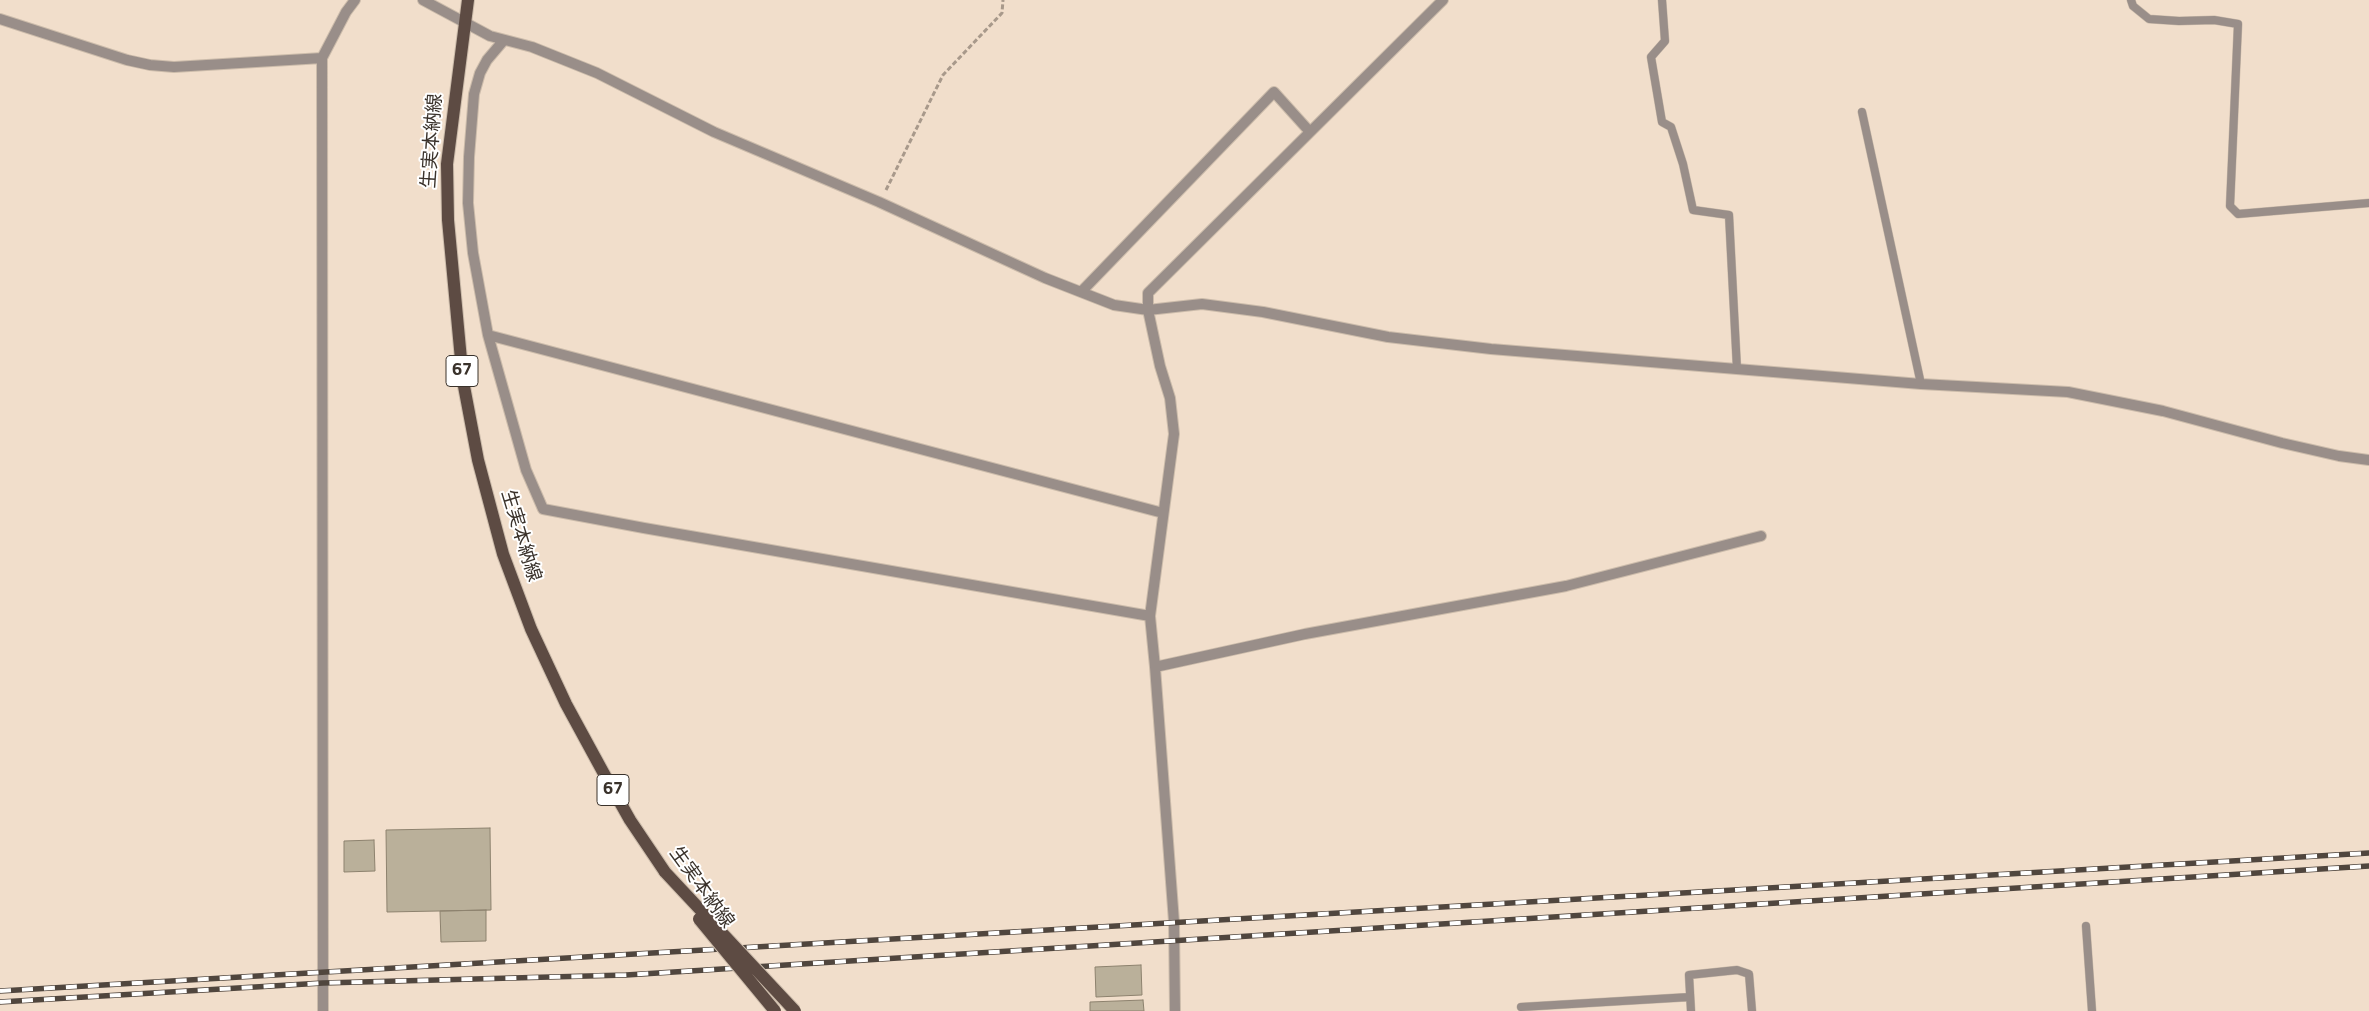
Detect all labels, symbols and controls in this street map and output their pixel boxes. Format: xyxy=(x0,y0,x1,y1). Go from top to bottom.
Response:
street label: 生実本納線 xyxy=(418,93,448,189)
road number: 67 xyxy=(446,356,478,386)
street label: 生実本納線 xyxy=(495,487,545,585)
road number: 67 xyxy=(597,774,629,806)
street label: 生実本納線 xyxy=(664,843,738,933)

